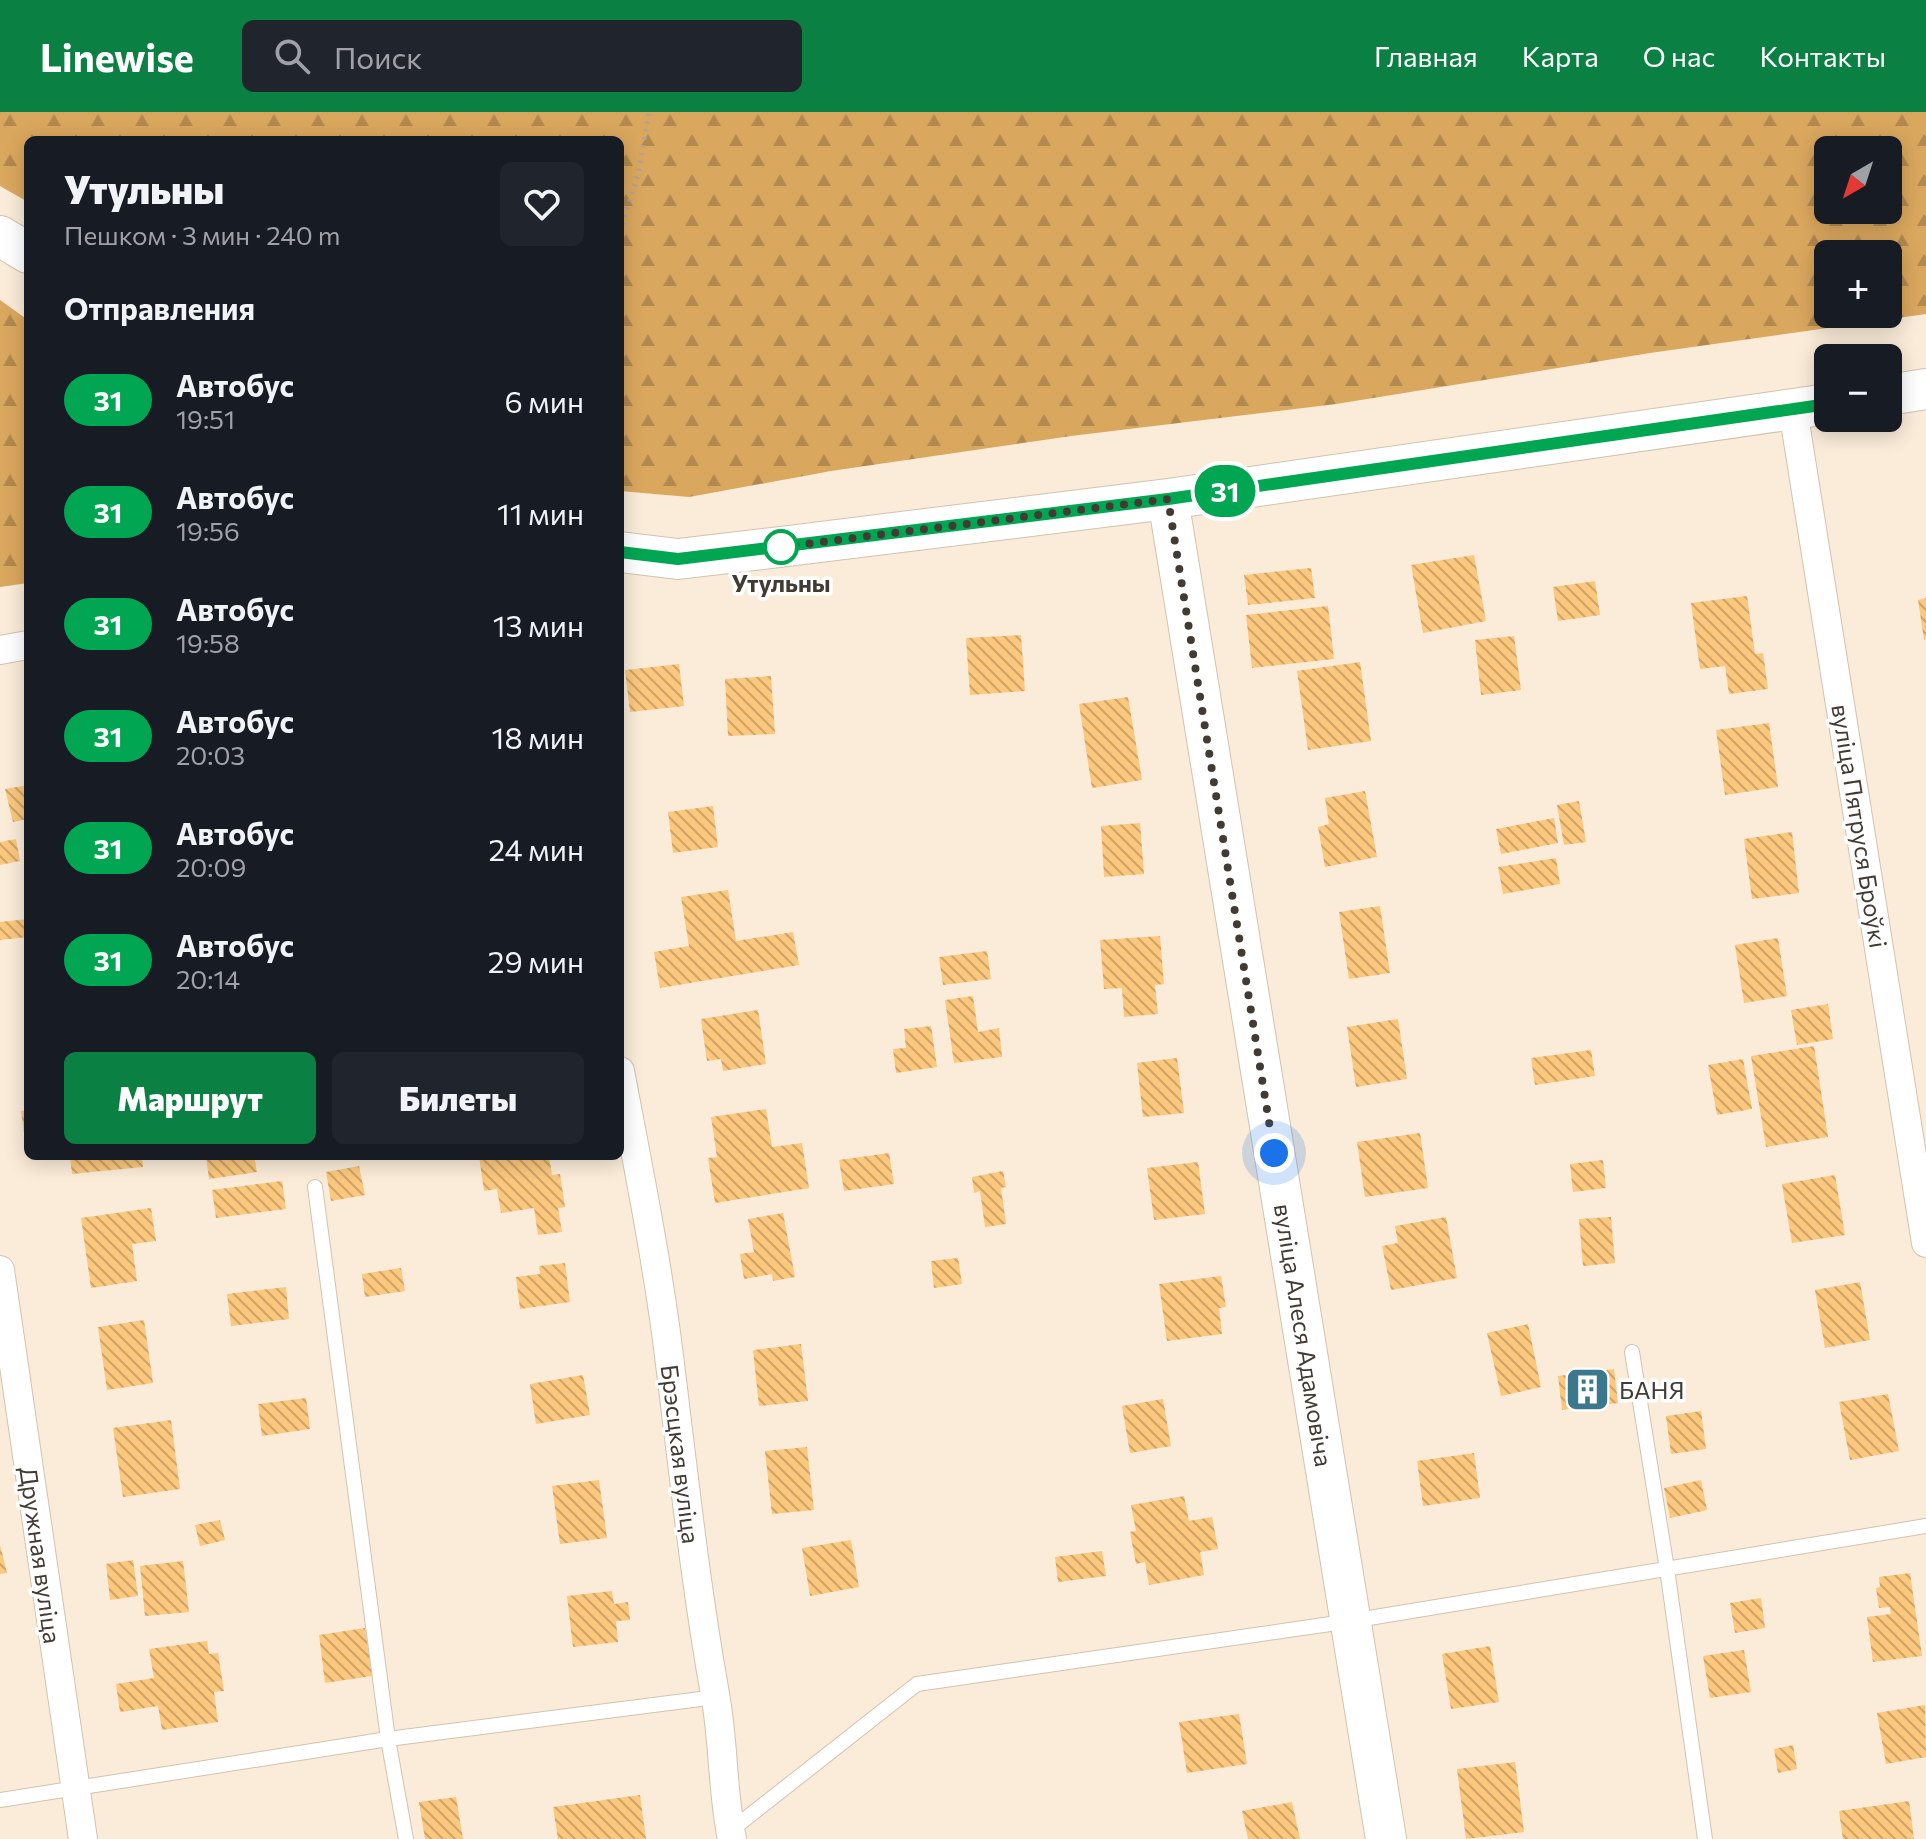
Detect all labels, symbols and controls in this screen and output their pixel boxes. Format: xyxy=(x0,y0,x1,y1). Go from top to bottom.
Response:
search box xyxy=(242,20,802,92)
text: Linewise xyxy=(40,33,194,80)
icon: search xyxy=(270,34,314,78)
text: Поиск xyxy=(334,38,422,75)
text: Главная xyxy=(1374,39,1478,73)
text: Карта xyxy=(1522,39,1599,73)
text: О нас xyxy=(1643,39,1715,73)
text: Контакты xyxy=(1759,39,1886,73)
north arrow xyxy=(1814,136,1902,224)
map controls xyxy=(1814,136,1902,432)
button: heart xyxy=(500,162,584,246)
text: Утульны xyxy=(64,165,224,212)
text: Пешком · 3 мин · 240 m xyxy=(64,219,340,250)
button: + xyxy=(1814,240,1902,328)
text: Отправления xyxy=(64,289,255,326)
button: − xyxy=(1814,344,1902,432)
text: Автобус xyxy=(176,366,294,403)
text: 6 мин xyxy=(504,382,584,419)
text: 31 xyxy=(94,383,122,417)
text: 19:51 xyxy=(176,403,235,434)
line badge: 31 xyxy=(1189,465,1261,517)
text: 31 xyxy=(1211,474,1239,508)
text: Автобус xyxy=(176,478,294,515)
text: 11 мин xyxy=(497,494,584,531)
text: 31 xyxy=(94,495,122,529)
text: 19:56 xyxy=(176,515,240,546)
marker: Утульны xyxy=(764,530,798,564)
place label: Утульны xyxy=(731,568,831,597)
text: Автобус xyxy=(176,590,294,627)
text: 13 мин xyxy=(493,606,584,643)
text: 31 xyxy=(94,607,122,641)
text: 19:58 xyxy=(176,627,240,658)
text: Автобус xyxy=(176,702,294,739)
street label: вуліца Пятруся Броўкі xyxy=(1826,702,1894,950)
text: 18 мин xyxy=(492,718,584,755)
text: 31 xyxy=(94,719,122,753)
text: 20:03 xyxy=(176,739,245,770)
text: Автобус xyxy=(176,814,294,851)
text: 24 мин xyxy=(488,830,584,867)
text: 31 xyxy=(94,831,122,865)
text: 20:09 xyxy=(176,851,246,882)
text: Автобус xyxy=(176,926,294,963)
text: 29 мин xyxy=(488,942,584,979)
text: 31 xyxy=(94,943,122,977)
text: 20:14 xyxy=(176,963,240,994)
button: Маршрут xyxy=(64,1052,316,1144)
button: Билеты xyxy=(332,1052,584,1144)
your location xyxy=(1254,1133,1294,1173)
street label: вуліца Алеся Адамовіча xyxy=(1269,1201,1339,1469)
street label: Брэсцкая вуліца xyxy=(656,1363,706,1545)
building icon: БАНЯ xyxy=(1564,1365,1612,1413)
place label: БАНЯ xyxy=(1619,1375,1685,1404)
street label: Дружная вуліца xyxy=(14,1465,68,1645)

